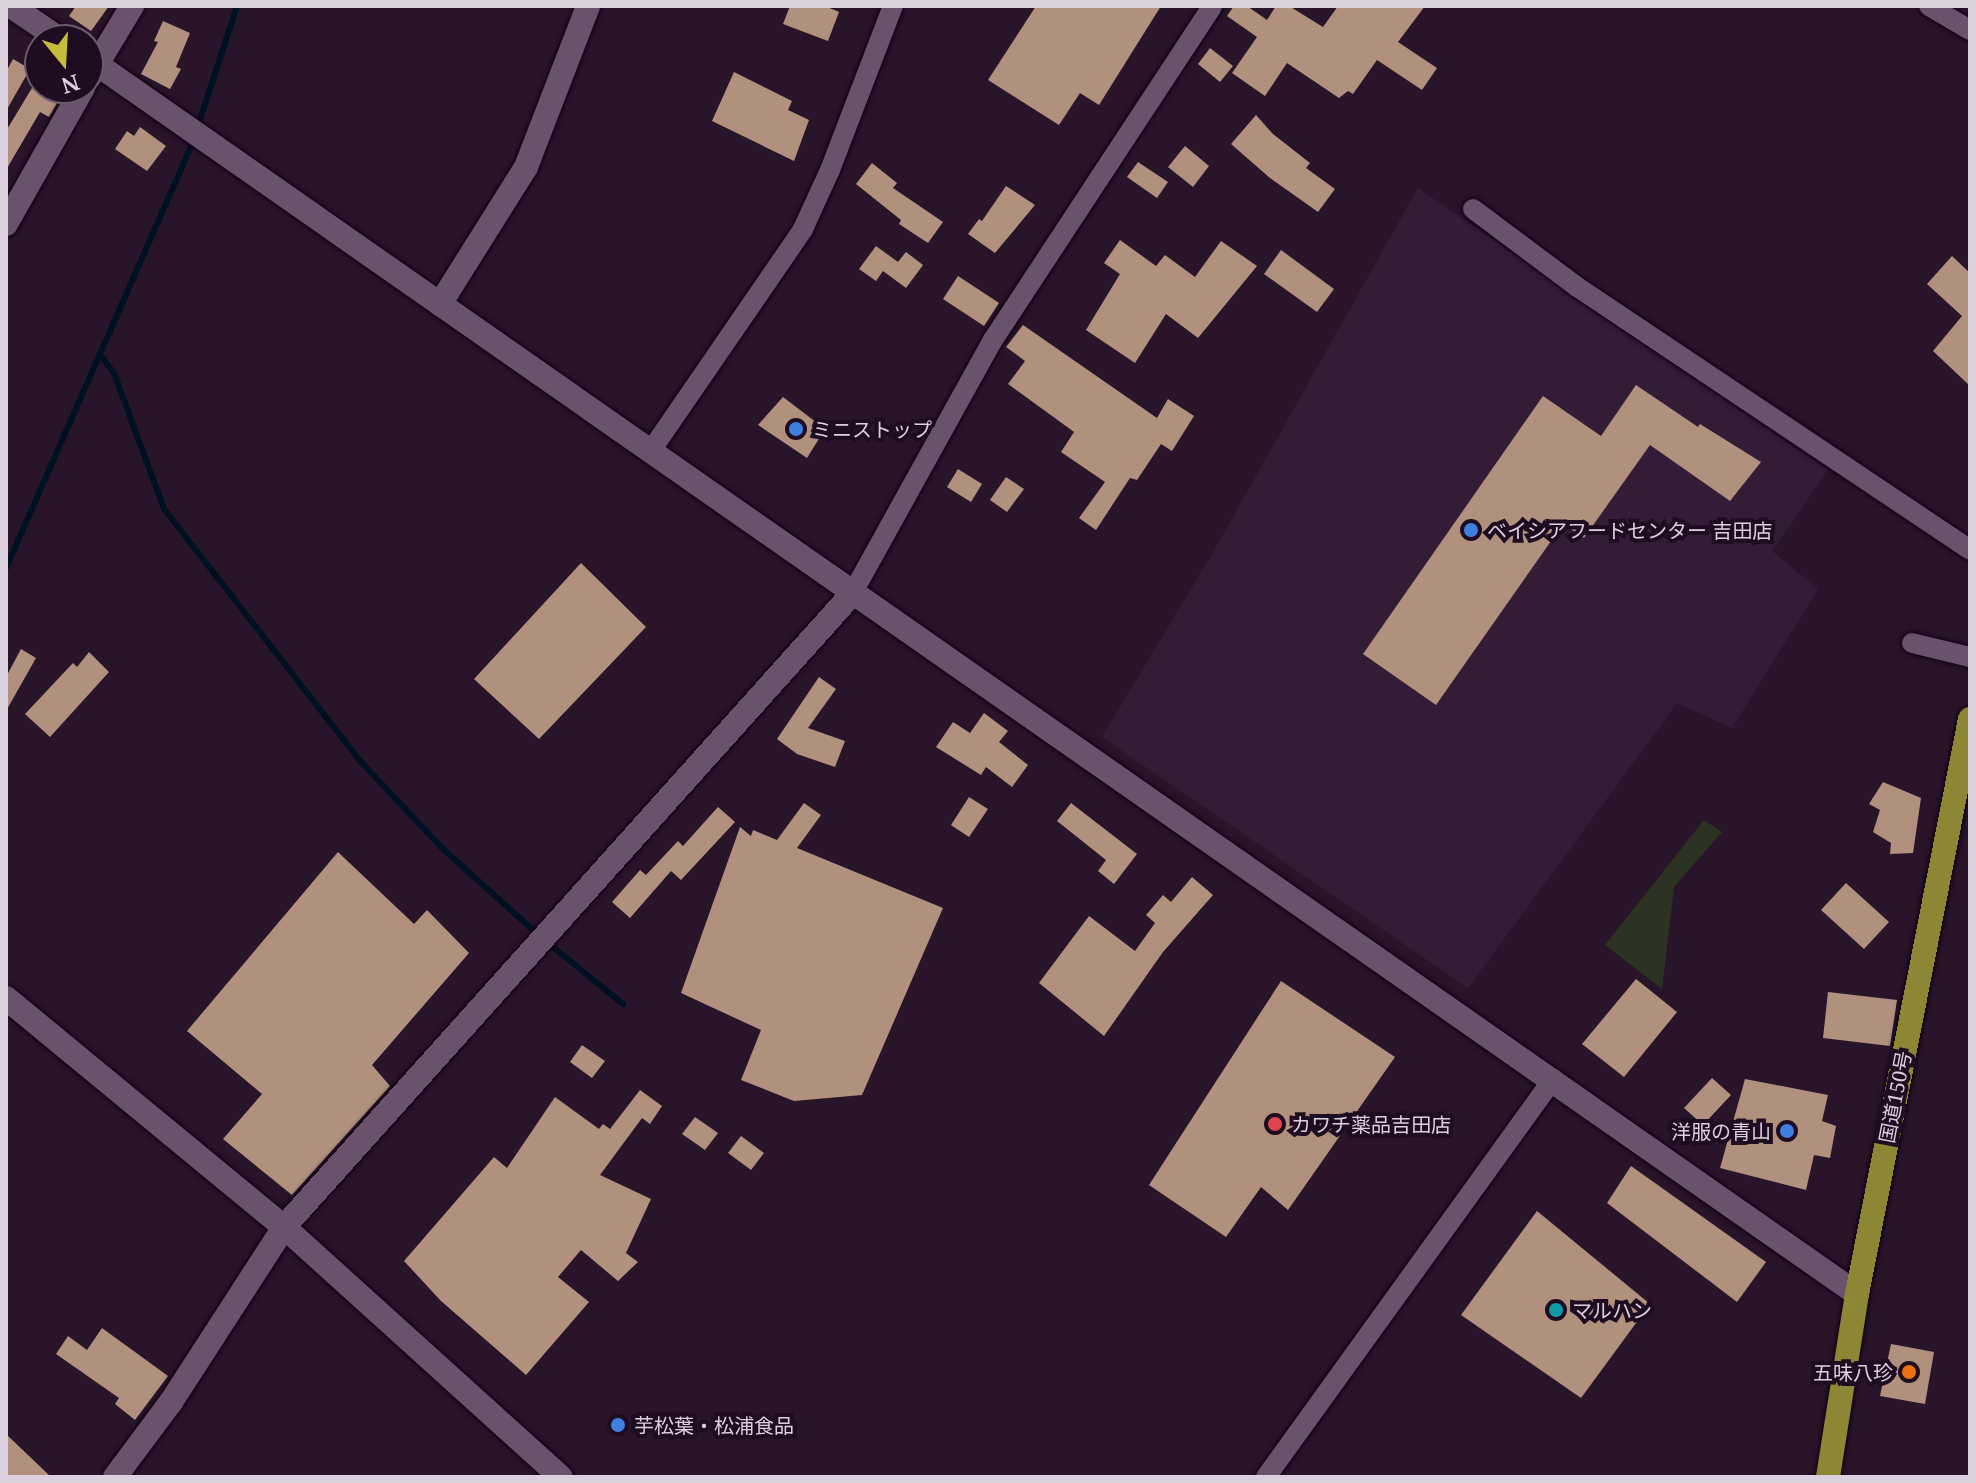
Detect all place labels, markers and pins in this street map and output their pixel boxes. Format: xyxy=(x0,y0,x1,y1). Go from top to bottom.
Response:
place label: ミニストップ xyxy=(812,417,932,441)
marker: ミニストップ xyxy=(787,420,805,438)
place label: ベイシアフードセンター 吉田店 xyxy=(1487,518,1772,542)
marker: ベイシアフードセンター 吉田店 xyxy=(1462,521,1480,539)
place label: カワチ薬品吉田店 xyxy=(1291,1112,1451,1136)
marker: カワチ薬品吉田店 xyxy=(1266,1115,1284,1133)
place label: 洋服の青山 xyxy=(1671,1119,1771,1143)
marker: 洋服の青山 xyxy=(1778,1122,1796,1140)
place label: マルハン xyxy=(1572,1298,1652,1322)
marker: マルハン xyxy=(1547,1301,1565,1319)
place label: 五味八珍 xyxy=(1813,1360,1893,1384)
marker: 五味八珍 xyxy=(1900,1363,1918,1381)
place label: 芋松葉・松浦食品 xyxy=(634,1413,794,1437)
marker: 芋松葉・松浦食品 xyxy=(609,1416,627,1434)

